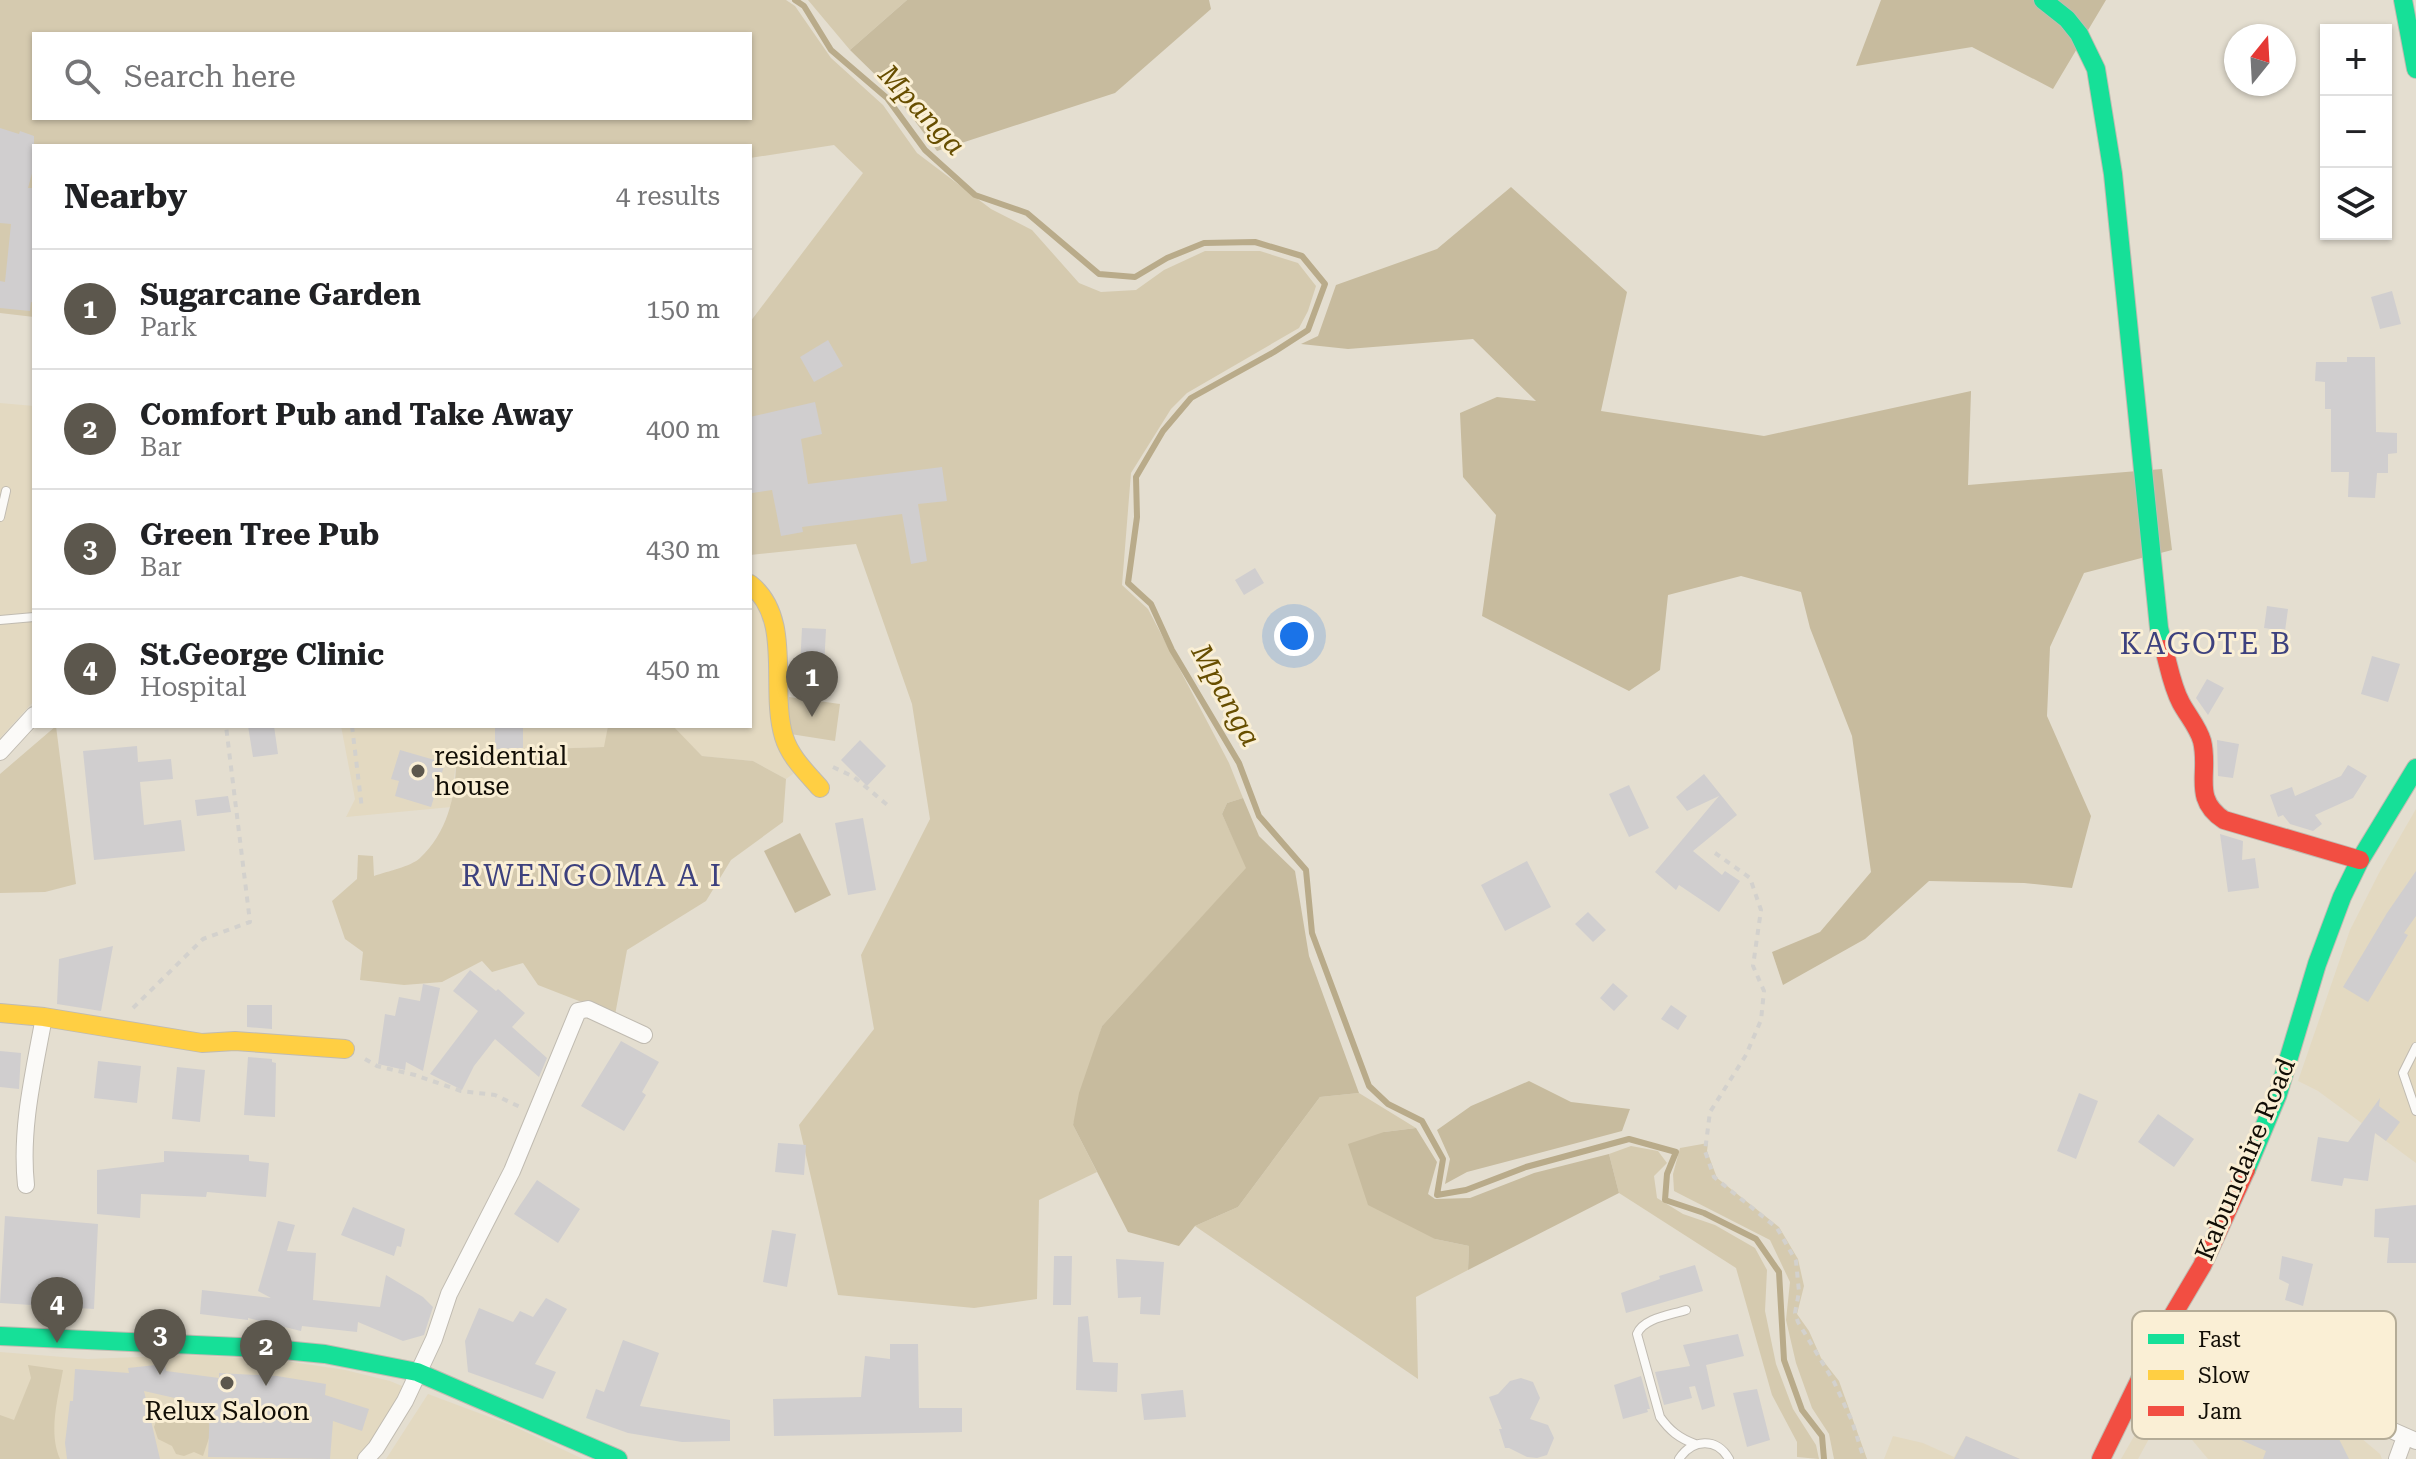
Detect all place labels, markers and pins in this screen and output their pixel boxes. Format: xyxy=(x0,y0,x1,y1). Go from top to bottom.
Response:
pin: 1 xyxy=(786,651,838,717)
place label: residential house xyxy=(434,741,567,801)
marker: residential house xyxy=(409,762,427,780)
pin: 4 xyxy=(31,1277,83,1343)
pin: 3 xyxy=(134,1309,186,1375)
pin: 2 xyxy=(240,1320,292,1386)
marker: Relux Saloon xyxy=(218,1374,236,1392)
place label: Relux Saloon xyxy=(145,1396,310,1426)

